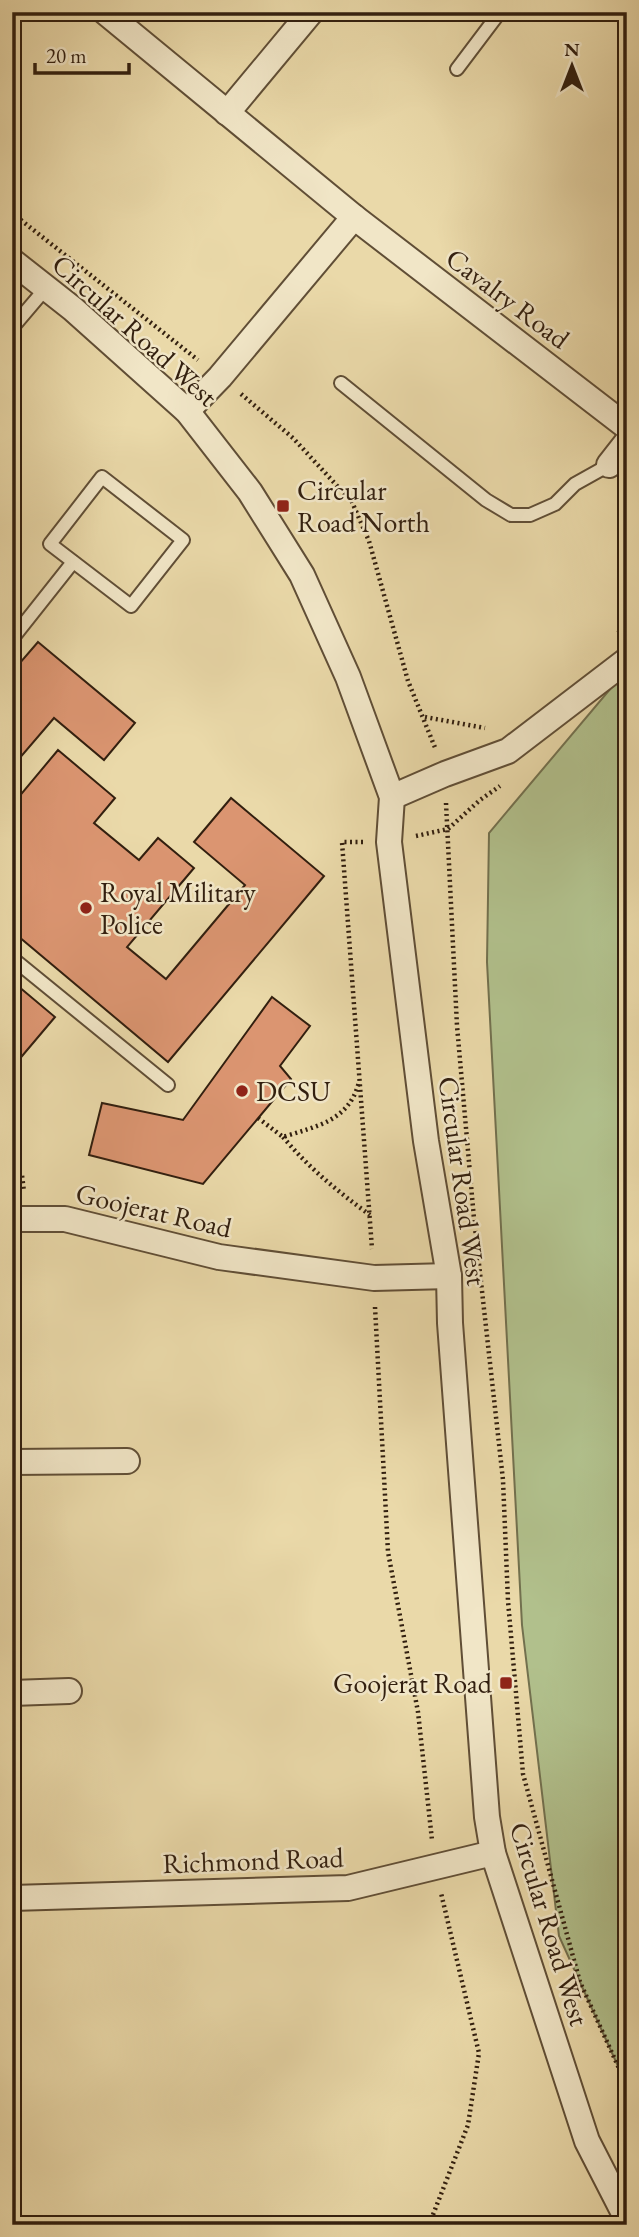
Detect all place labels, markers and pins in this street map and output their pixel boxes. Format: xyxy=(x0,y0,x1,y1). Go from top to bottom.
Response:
place label: Circular Road North xyxy=(297,472,430,540)
marker: Circular Road North xyxy=(275,498,291,514)
place label: Royal Military Police xyxy=(100,874,256,942)
marker: Royal Military Police xyxy=(78,900,94,916)
place label: DCSU xyxy=(256,1073,331,1109)
marker: DCSU xyxy=(234,1083,250,1099)
place label: Goojerat Road xyxy=(333,1665,493,1701)
marker: Goojerat Road xyxy=(498,1675,514,1691)

